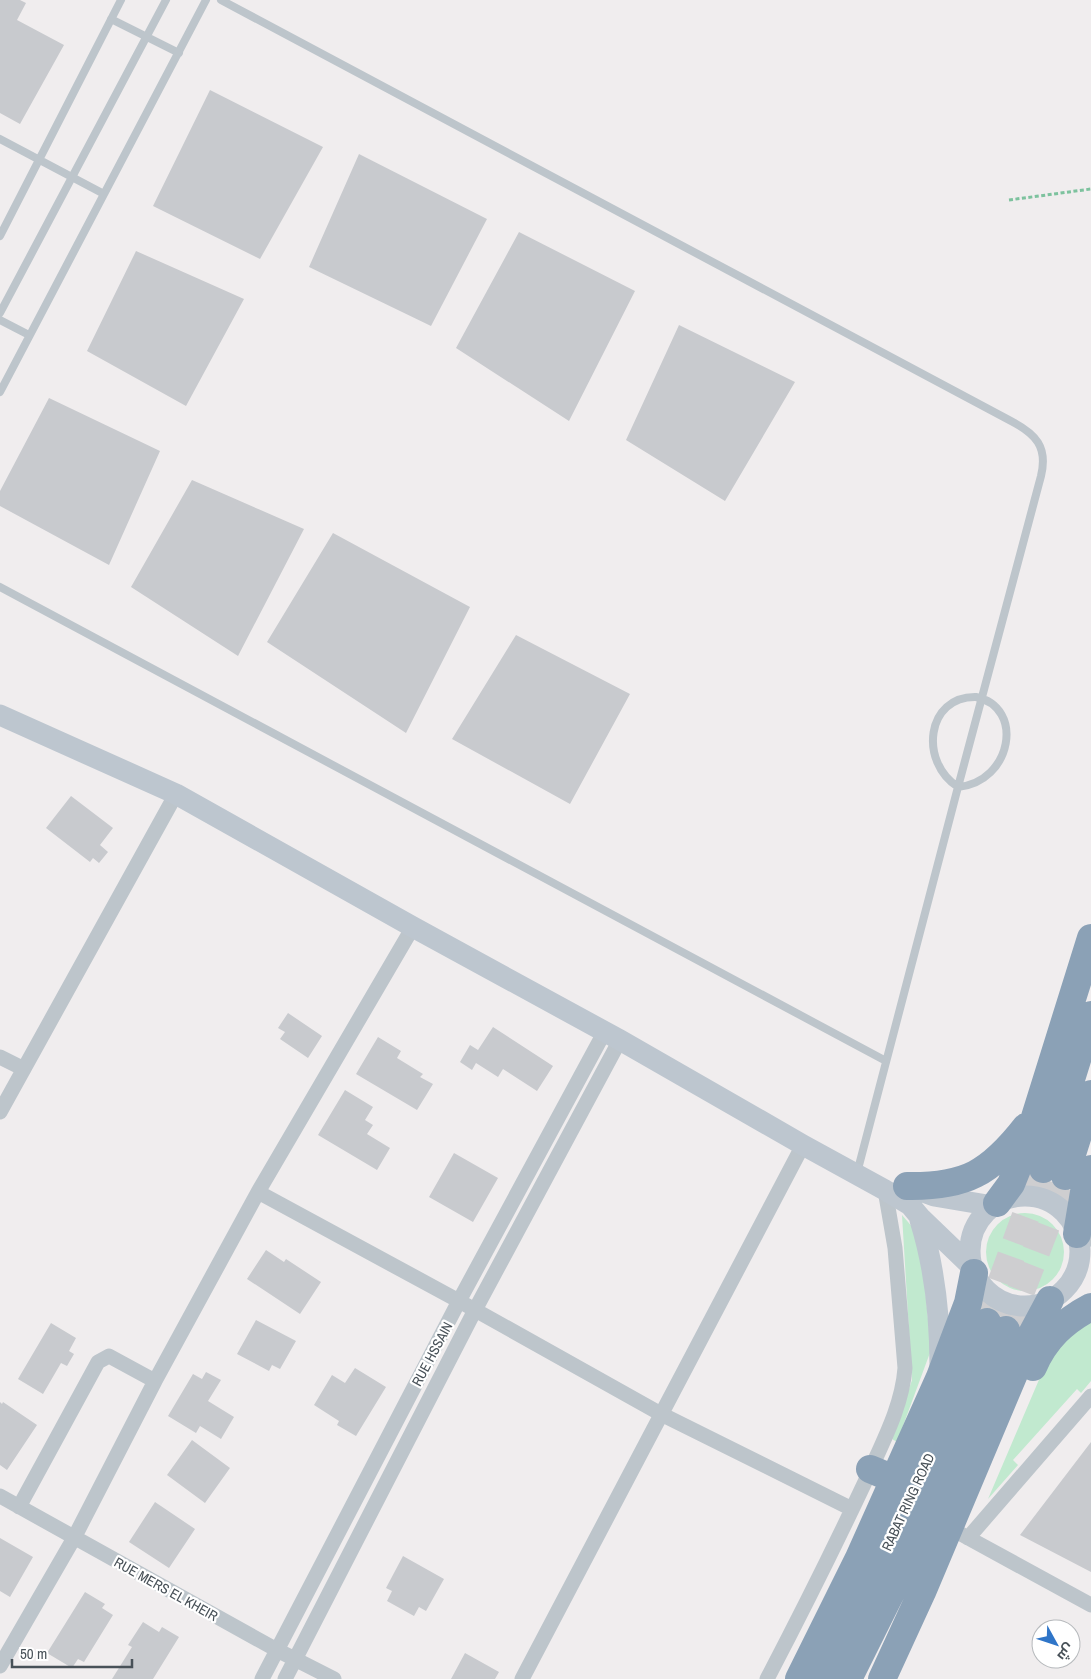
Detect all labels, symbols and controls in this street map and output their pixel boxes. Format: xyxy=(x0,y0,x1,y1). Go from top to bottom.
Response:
street label: RUE HSSAIN xyxy=(408,1319,456,1389)
street label: RABAT RING ROAD xyxy=(878,1450,938,1554)
street label: RUE MERS EL KHEIR xyxy=(111,1553,221,1625)
north arrow xyxy=(1031,1619,1081,1669)
scale bar xyxy=(12,1636,132,1668)
text: ش xyxy=(1053,1640,1079,1665)
text: 50 m xyxy=(20,1643,47,1664)

